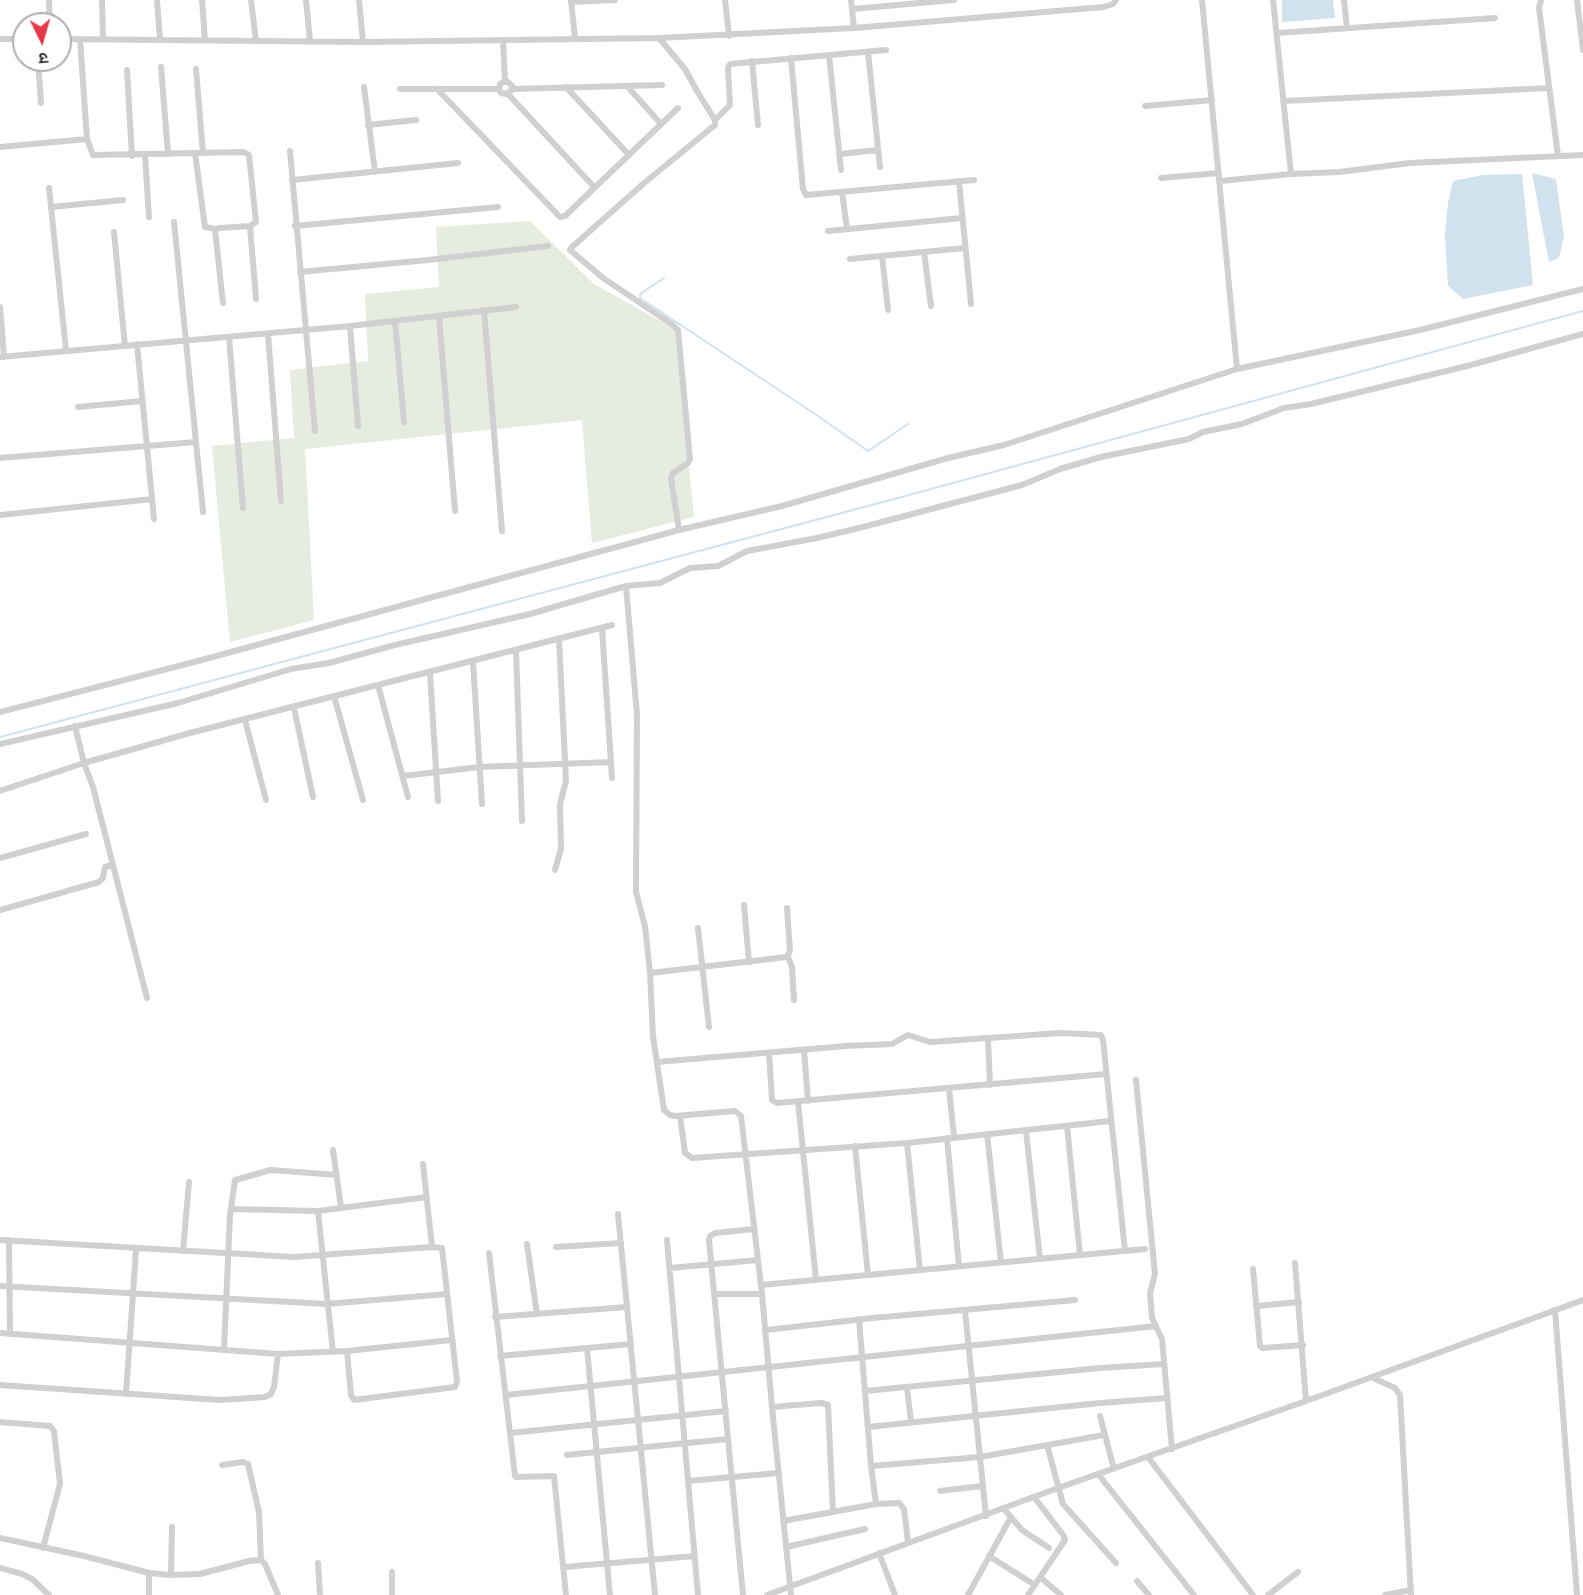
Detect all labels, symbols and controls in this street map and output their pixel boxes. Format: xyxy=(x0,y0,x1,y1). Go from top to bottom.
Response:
north arrow xyxy=(12,12,72,72)
text: उ xyxy=(38,49,49,68)

